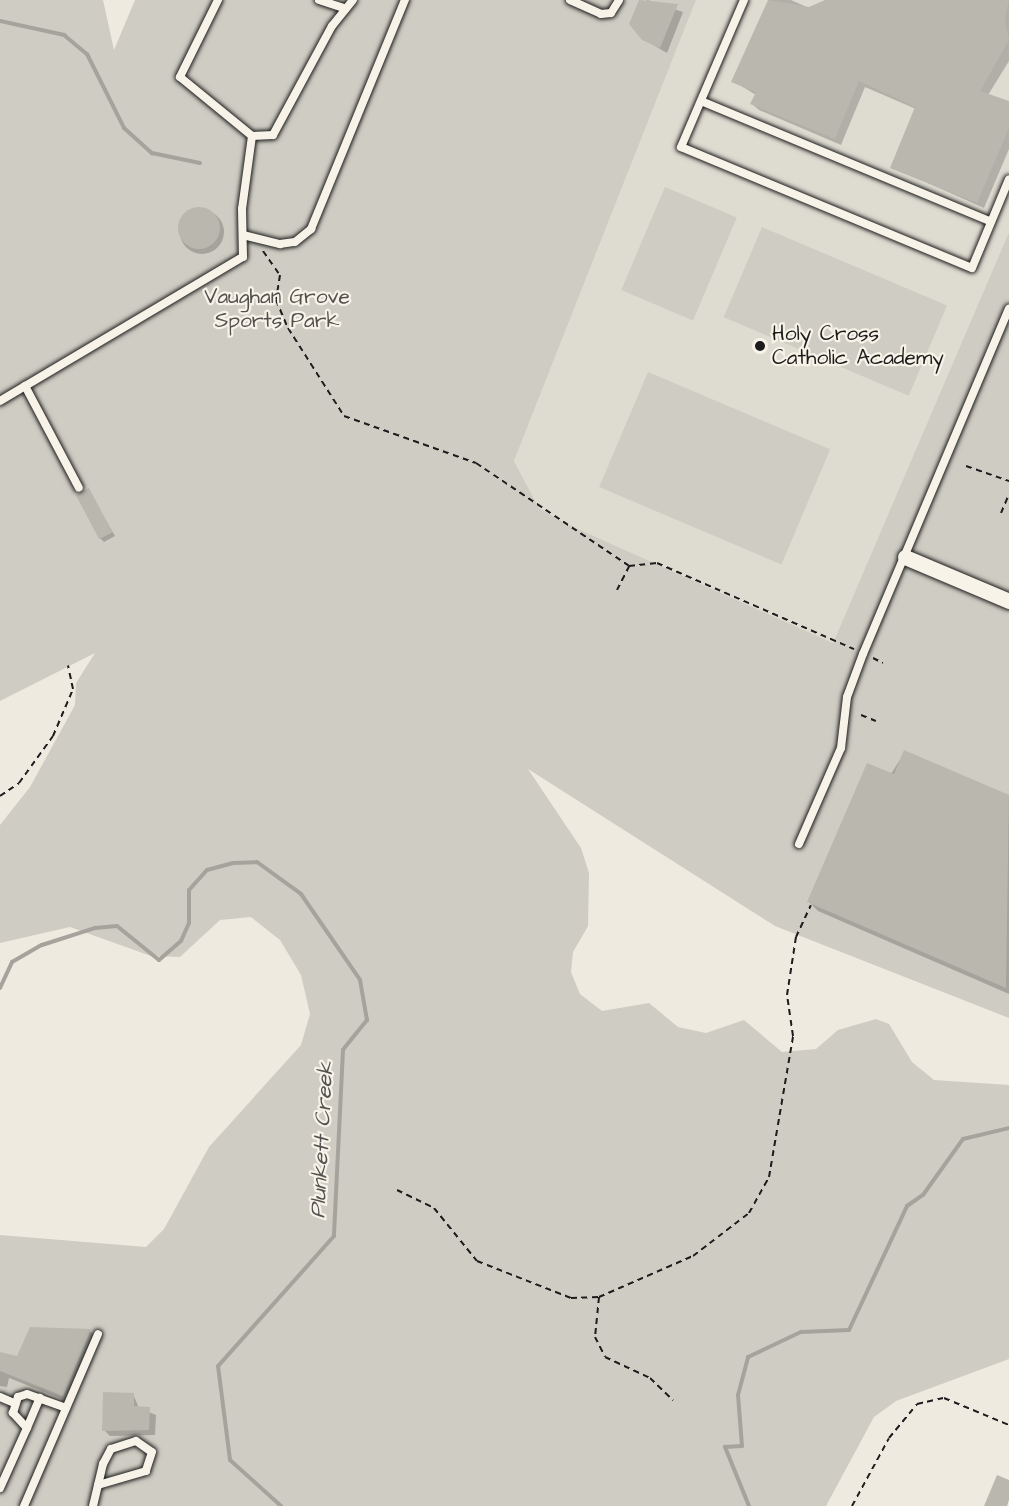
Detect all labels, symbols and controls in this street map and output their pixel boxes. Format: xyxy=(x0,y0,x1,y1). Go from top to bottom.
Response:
park label: Vaughan Grove Sports Park xyxy=(204,284,350,334)
place label: Holy Cross Catholic Academy xyxy=(772,321,944,371)
marker: Holy Cross Catholic Academy xyxy=(753,339,767,353)
water label: Plunkett Creek xyxy=(305,1061,339,1219)

